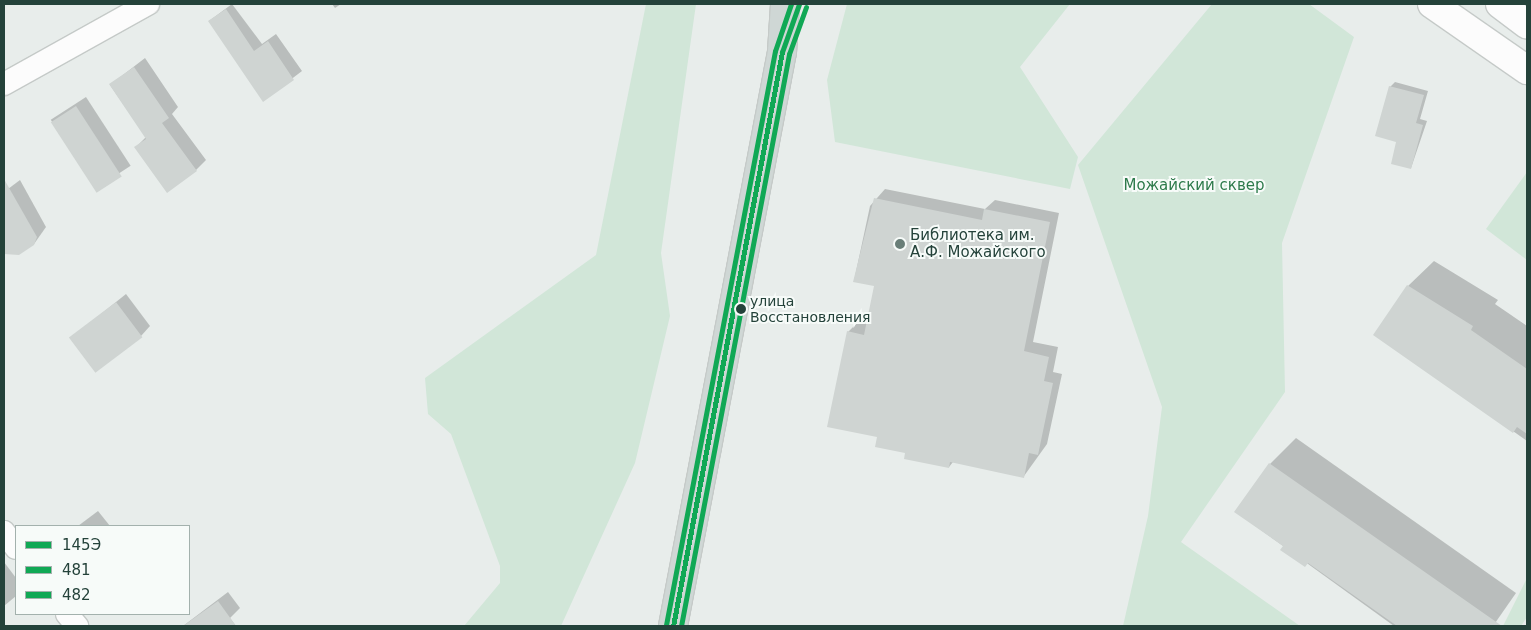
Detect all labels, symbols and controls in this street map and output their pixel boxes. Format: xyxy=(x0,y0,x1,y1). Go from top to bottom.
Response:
park label: Можайский сквер xyxy=(1123,177,1265,195)
place label: Библиотека им. А.Ф. Можайского xyxy=(910,226,1046,261)
marker: Библиотека им. А.Ф. Можайского xyxy=(894,238,906,250)
place label: улица Восстановления xyxy=(750,293,871,326)
marker: улица Восстановления xyxy=(736,304,746,314)
legend xyxy=(15,525,190,615)
text: 145Э xyxy=(62,536,101,554)
text: 481 xyxy=(62,561,91,579)
text: 482 xyxy=(62,586,91,604)

